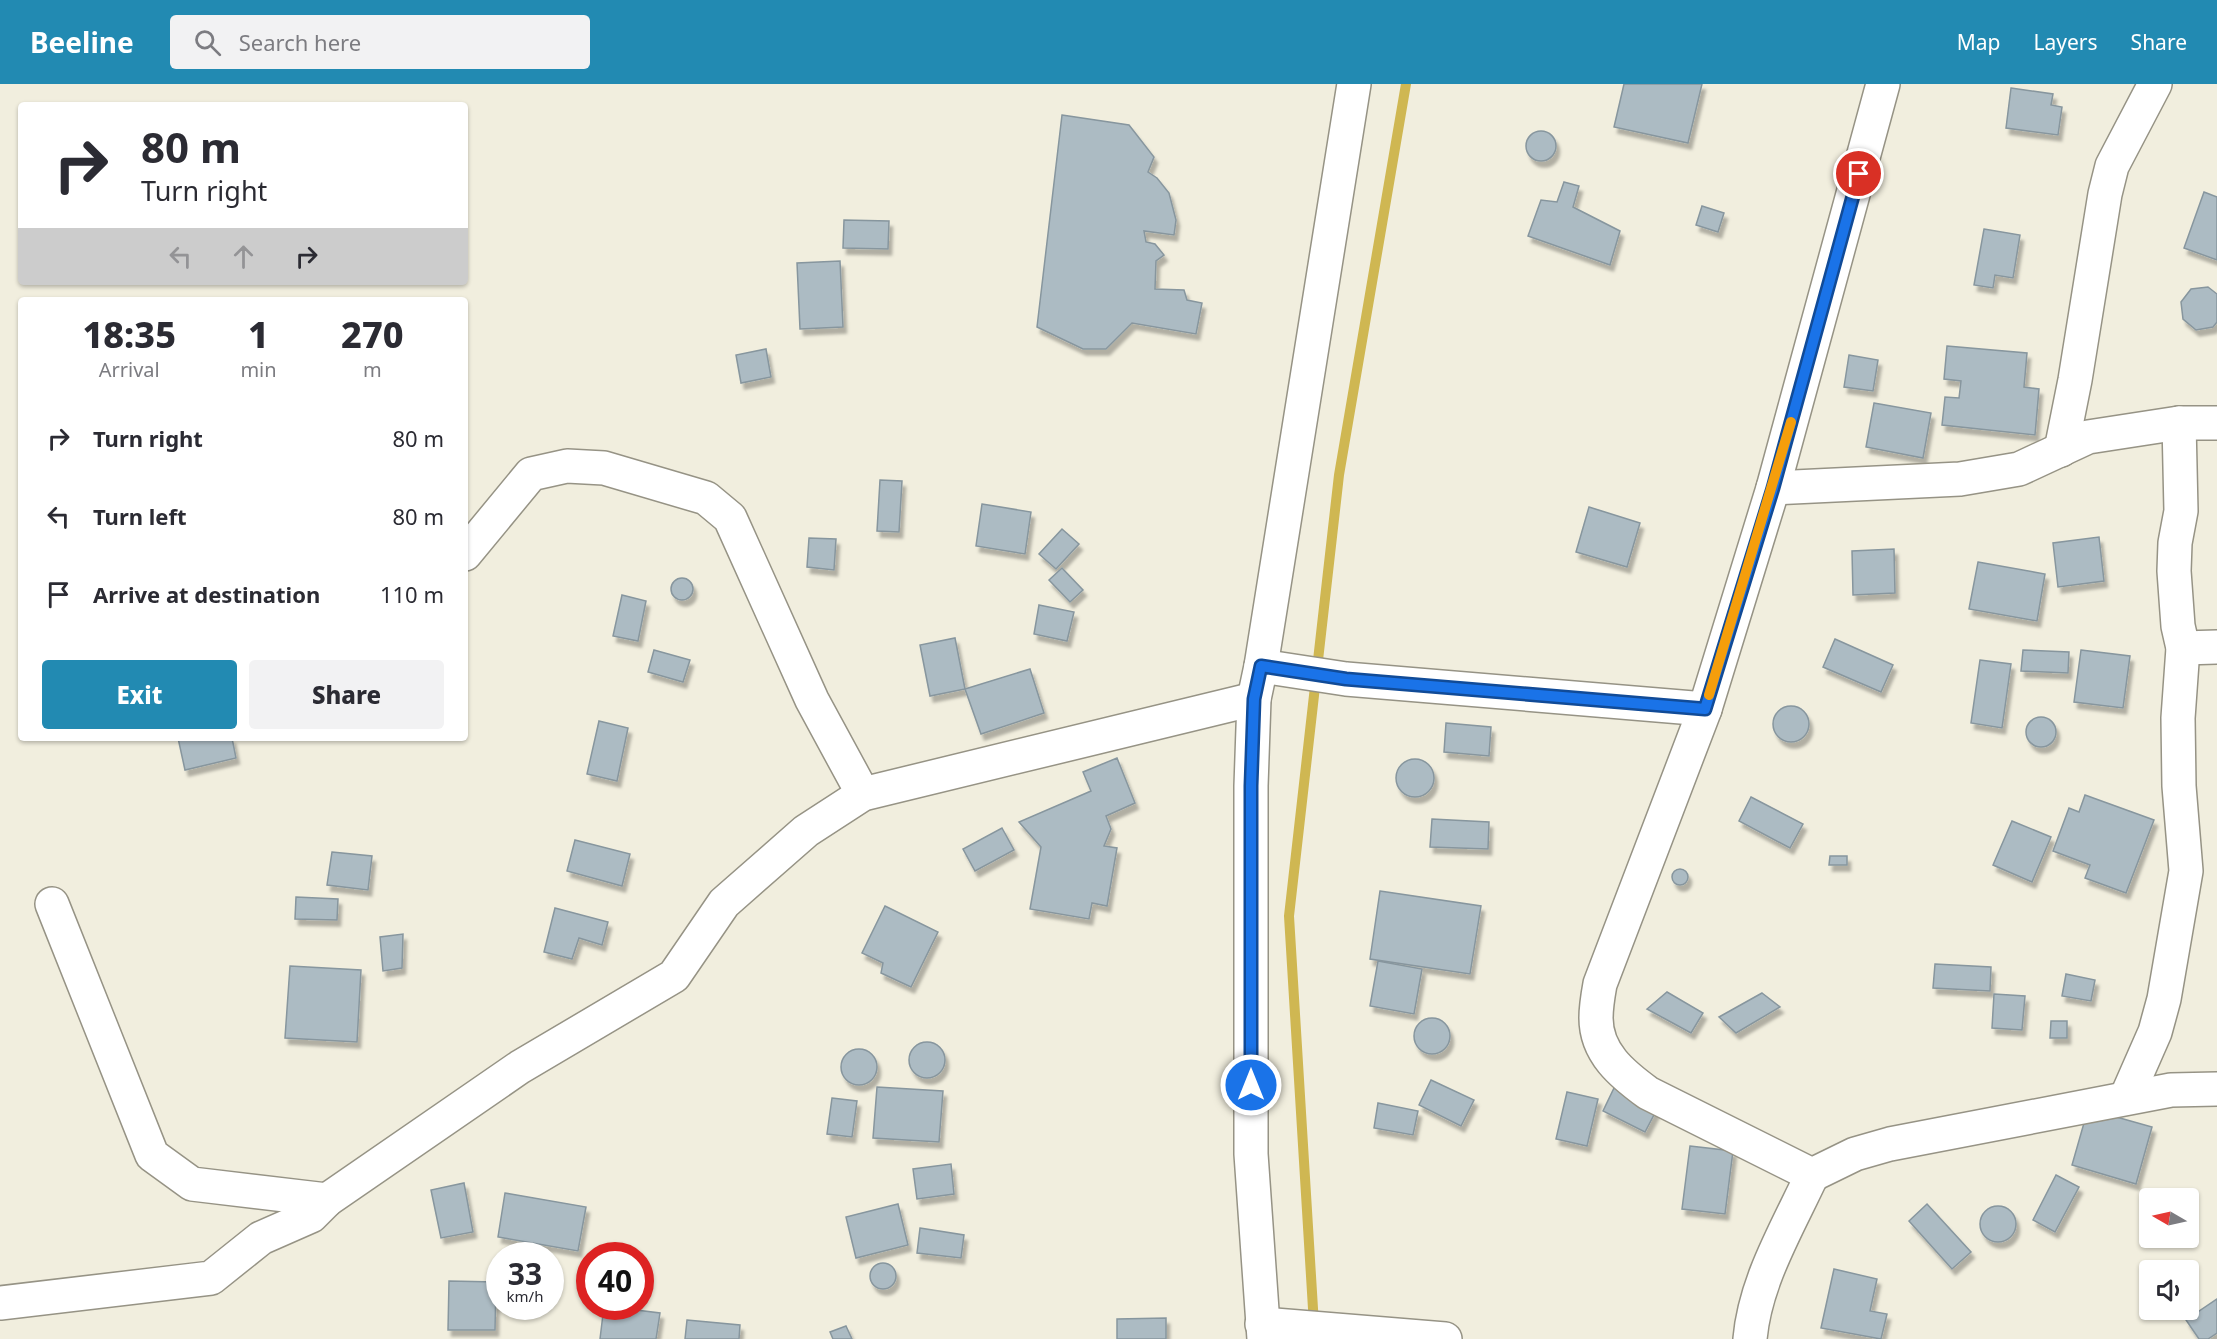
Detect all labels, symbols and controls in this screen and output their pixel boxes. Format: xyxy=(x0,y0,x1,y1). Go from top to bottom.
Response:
search box xyxy=(170,15,590,69)
text: Beeline xyxy=(30,23,134,61)
icon: search xyxy=(191,26,224,59)
text: Search here xyxy=(239,27,361,57)
text: Map xyxy=(1957,28,2001,56)
text: Layers xyxy=(2034,28,2098,56)
text: Share xyxy=(2131,28,2187,56)
text: 80 m xyxy=(141,118,241,175)
icon: right xyxy=(42,126,120,204)
pin xyxy=(1833,148,1884,199)
icon: arrive xyxy=(1842,157,1875,190)
text: Turn right xyxy=(141,172,267,209)
icon: left xyxy=(164,240,197,273)
icon: ahead xyxy=(227,240,260,273)
icon: right xyxy=(290,240,323,273)
text: 18:35 xyxy=(82,310,176,359)
text: 1 xyxy=(248,310,269,359)
text: 270 xyxy=(341,310,404,359)
text: Arrival xyxy=(99,356,160,383)
text: min xyxy=(240,356,277,383)
text: m xyxy=(363,356,382,383)
icon: right xyxy=(42,422,75,455)
text: Turn right xyxy=(93,423,203,453)
text: 80 m xyxy=(393,423,444,453)
icon: left xyxy=(42,500,75,533)
text: Turn left xyxy=(93,501,187,531)
text: 80 m xyxy=(393,501,444,531)
icon: arrive xyxy=(42,578,75,611)
text: Arrive at destination xyxy=(93,579,320,609)
text: 110 m xyxy=(380,579,444,609)
button: Exit xyxy=(42,660,237,729)
button: Share xyxy=(249,660,444,729)
position arrow xyxy=(1219,1053,1283,1117)
north arrow xyxy=(2139,1188,2199,1248)
map controls xyxy=(2139,1188,2199,1320)
speed limit sign: 40 xyxy=(576,1242,654,1320)
text: 33 xyxy=(508,1253,542,1294)
button: sound xyxy=(2139,1260,2199,1320)
text: km/h xyxy=(507,1286,543,1306)

